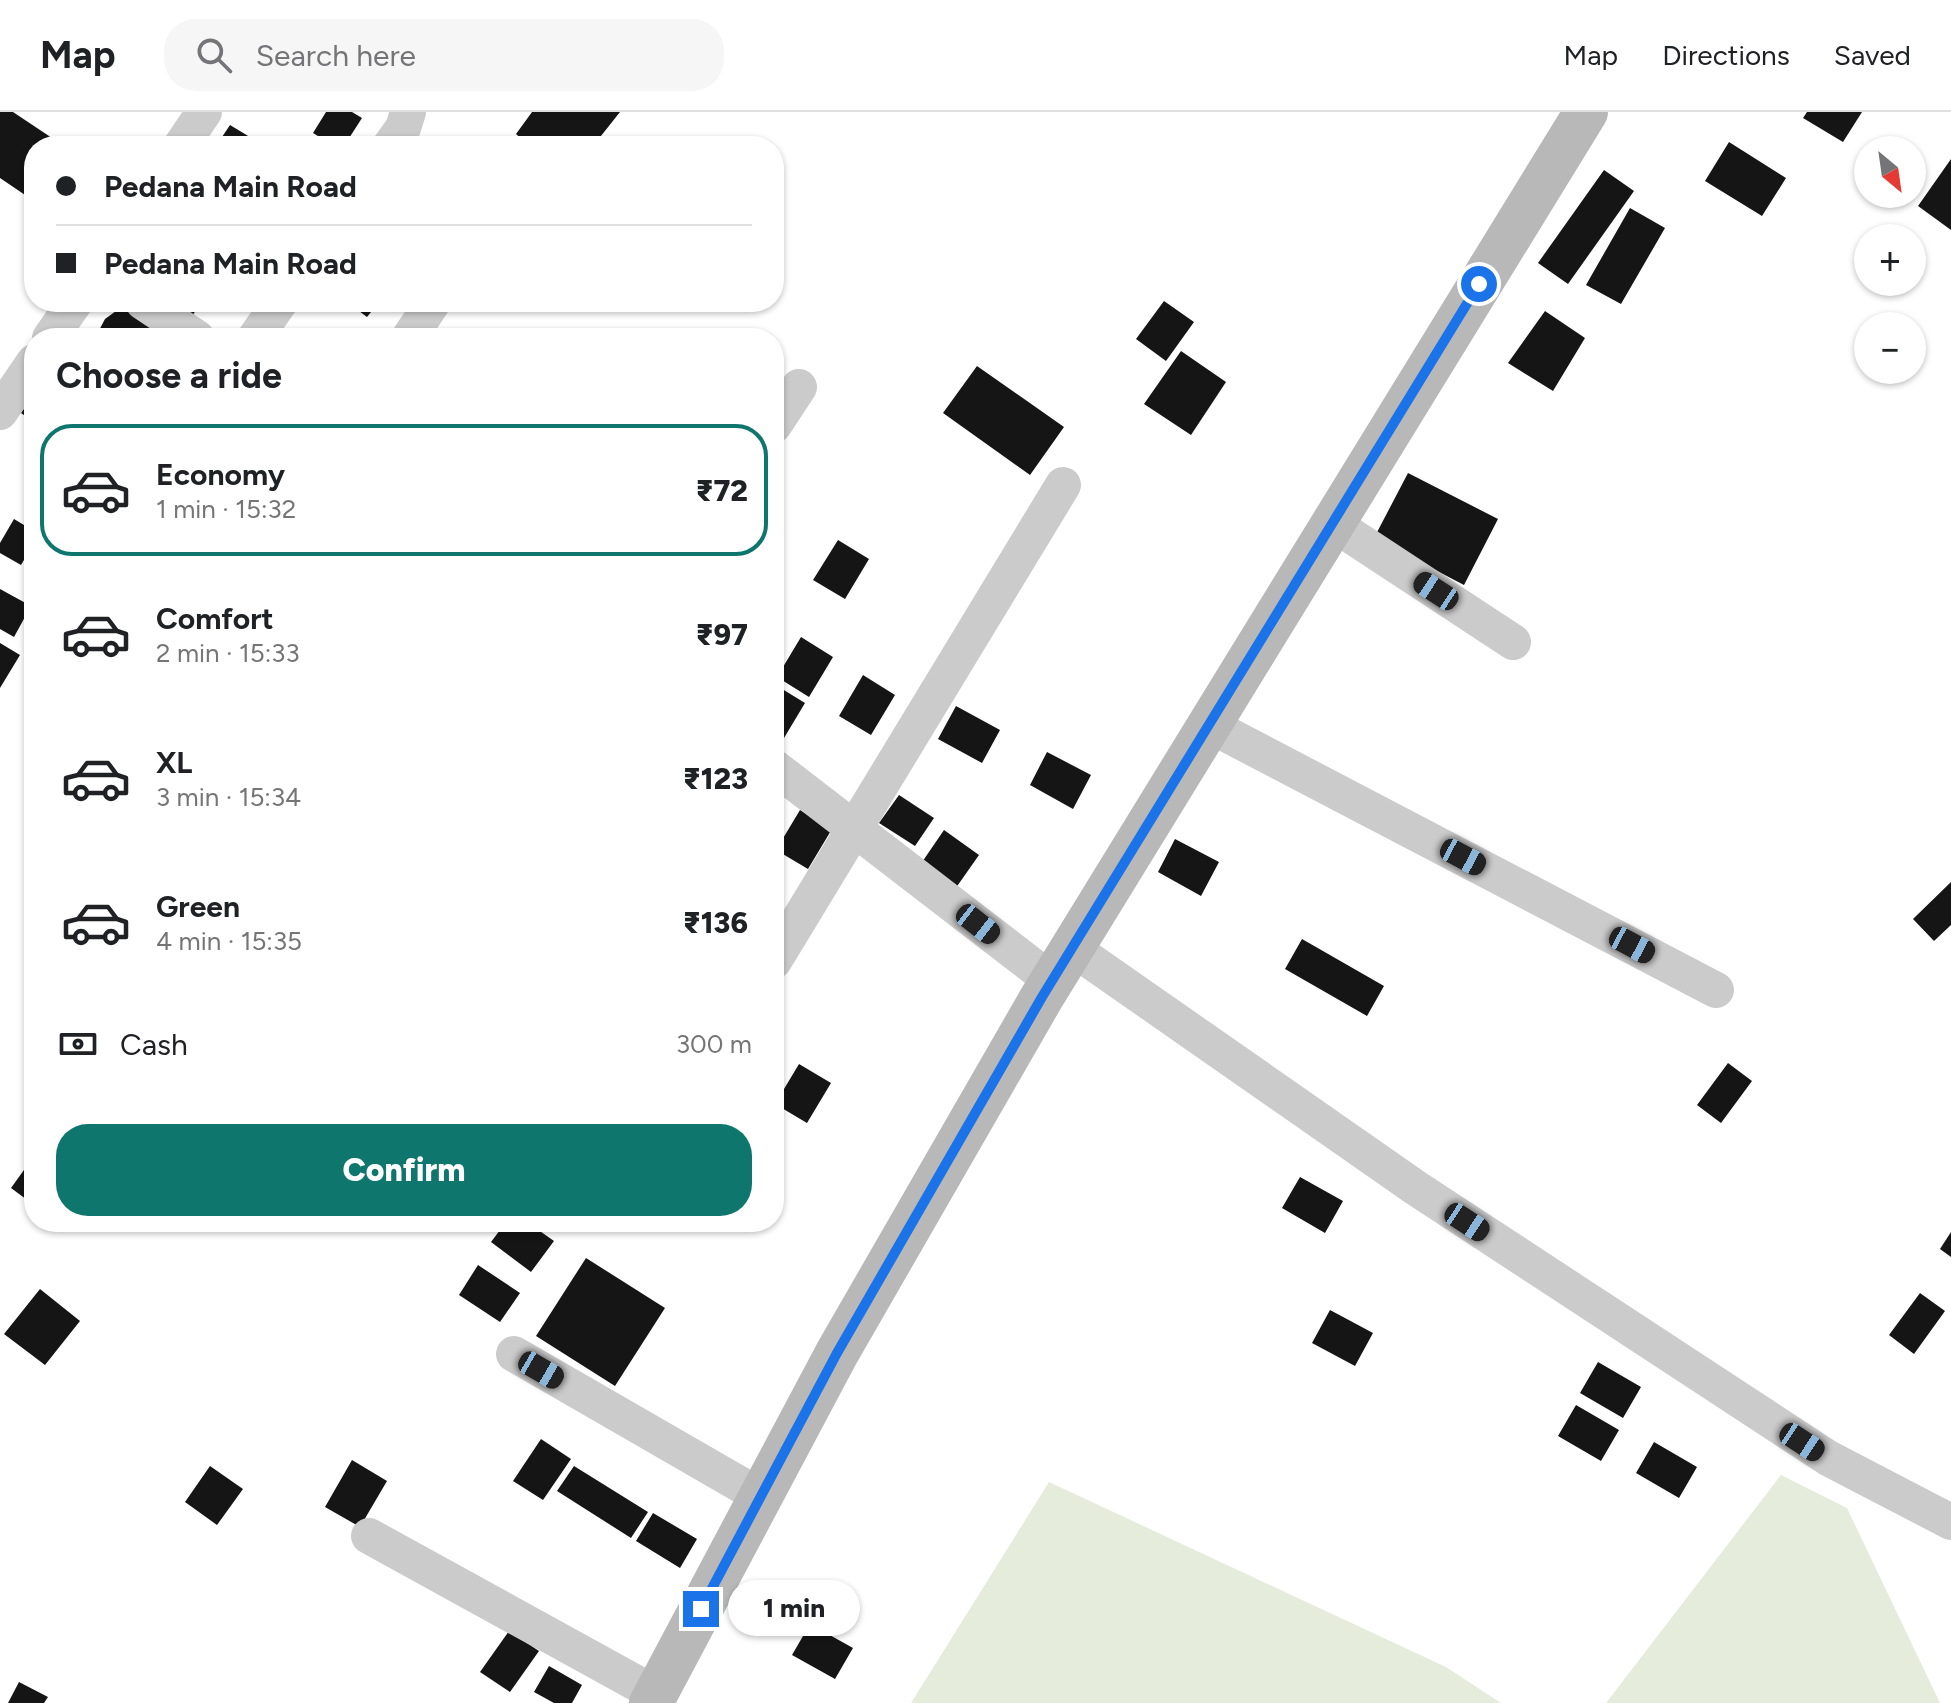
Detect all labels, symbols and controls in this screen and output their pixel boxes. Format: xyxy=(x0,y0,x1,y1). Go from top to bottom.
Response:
search box xyxy=(164,19,724,91)
text: Map xyxy=(40,32,116,78)
icon: search xyxy=(192,33,236,77)
text: Search here xyxy=(256,37,416,74)
text: Map xyxy=(1564,38,1618,72)
text: Directions xyxy=(1662,38,1790,72)
text: Saved xyxy=(1834,38,1911,72)
north arrow xyxy=(1854,136,1926,208)
map controls xyxy=(1854,136,1926,384)
text: Pedana Main Road xyxy=(104,168,357,205)
button: + xyxy=(1854,224,1926,296)
text: Pedana Main Road xyxy=(104,245,357,282)
route start xyxy=(1461,266,1497,302)
button: − xyxy=(1854,312,1926,384)
text: Choose a ride xyxy=(56,354,282,397)
icon: car xyxy=(60,454,132,526)
text: Economy xyxy=(156,456,285,493)
text: ₹72 xyxy=(696,472,748,509)
text: 1 min · 15:32 xyxy=(156,493,296,525)
car xyxy=(1409,568,1463,614)
icon: car xyxy=(60,598,132,670)
text: Comfort xyxy=(156,600,274,637)
text: ₹97 xyxy=(696,616,748,653)
text: 2 min · 15:33 xyxy=(156,637,300,669)
icon: car xyxy=(60,742,132,814)
text: XL xyxy=(156,744,192,781)
text: ₹123 xyxy=(683,760,748,797)
text: 3 min · 15:34 xyxy=(156,781,301,813)
car xyxy=(1436,835,1490,879)
icon: car xyxy=(60,886,132,958)
text: Green xyxy=(156,888,240,925)
car xyxy=(952,900,1004,948)
text: ₹136 xyxy=(683,904,748,941)
car xyxy=(1605,923,1659,967)
text: 4 min · 15:35 xyxy=(156,925,302,957)
icon: cash xyxy=(56,1022,100,1066)
text: Cash xyxy=(120,1026,188,1063)
text: 300 m xyxy=(676,1028,752,1060)
button: Confirm xyxy=(56,1124,752,1216)
car xyxy=(1440,1199,1494,1245)
car xyxy=(514,1348,568,1392)
car xyxy=(1775,1419,1829,1465)
callout: 1 min xyxy=(729,1581,861,1637)
route end xyxy=(683,1591,719,1627)
text: 1 min xyxy=(763,1592,825,1624)

